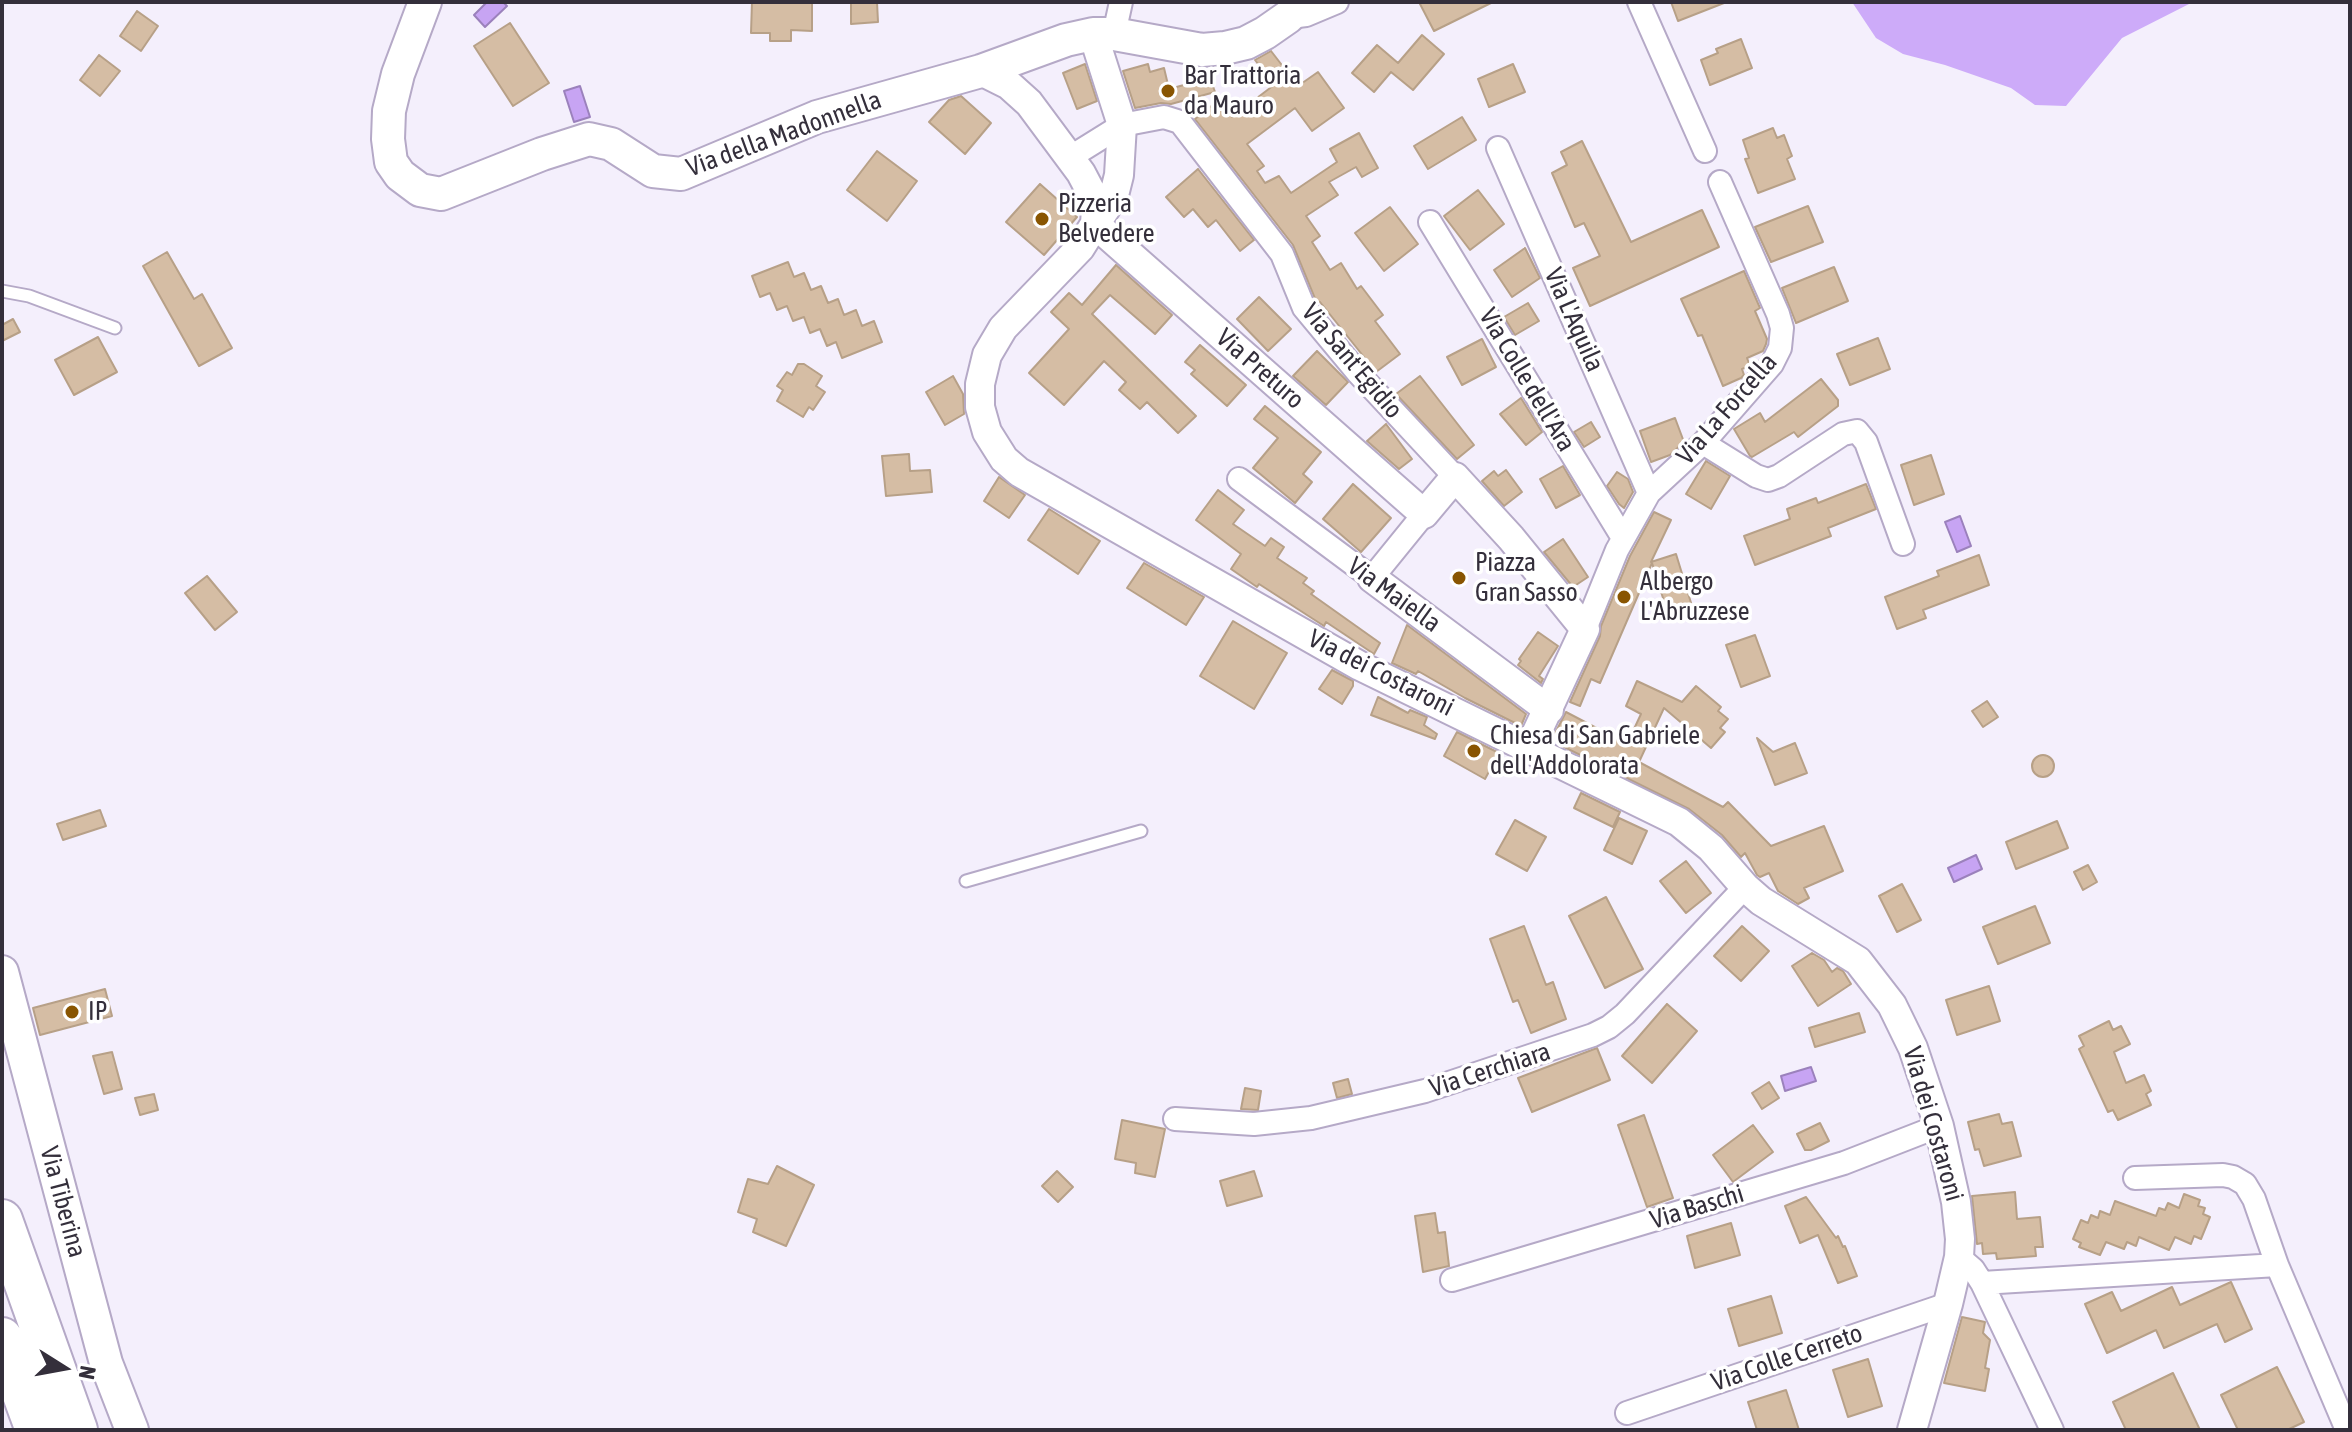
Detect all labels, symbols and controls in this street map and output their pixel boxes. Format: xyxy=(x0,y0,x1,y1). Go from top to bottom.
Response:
place label: Bar Trattoria da Mauro xyxy=(1184,60,1301,122)
marker: Bar Trattoria da Mauro xyxy=(1159,82,1177,100)
street label: Via della Madonnella xyxy=(682,84,886,184)
place label: Pizzeria Belvedere xyxy=(1058,188,1154,250)
marker: Pizzeria Belvedere xyxy=(1033,210,1051,228)
street label: Via L'Aquila xyxy=(1537,263,1611,377)
street label: Via Sant'Egidio xyxy=(1295,297,1409,425)
street label: Via Colle dell'Ara xyxy=(1472,303,1582,457)
street label: Via Preturo xyxy=(1210,322,1310,416)
street label: Via La Forcella xyxy=(1670,347,1784,471)
place label: Piazza Gran Sasso xyxy=(1475,547,1578,608)
street label: Via Maiella xyxy=(1341,551,1447,639)
place label: Albergo L'Abruzzese xyxy=(1640,566,1750,628)
marker: Piazza Gran Sasso xyxy=(1450,569,1468,587)
marker: Albergo L'Abruzzese xyxy=(1615,588,1633,606)
street label: Via dei Costaroni xyxy=(1303,623,1459,723)
place label: Chiesa di San Gabriele dell'Addolorata xyxy=(1490,720,1700,782)
marker: Chiesa di San Gabriele dell'Addolorata xyxy=(1465,742,1483,760)
place label: IP xyxy=(88,996,107,1028)
marker: IP xyxy=(63,1003,81,1021)
street label: Via Cerchiara xyxy=(1426,1036,1554,1104)
street label: Via dei Costaroni xyxy=(1896,1043,1970,1205)
street label: Via Tiberina xyxy=(33,1143,93,1261)
street label: Via Baschi xyxy=(1646,1178,1748,1236)
street label: Via Colle Cerreto xyxy=(1708,1318,1866,1398)
north arrow xyxy=(24,1328,104,1408)
text: N xyxy=(74,1364,102,1381)

